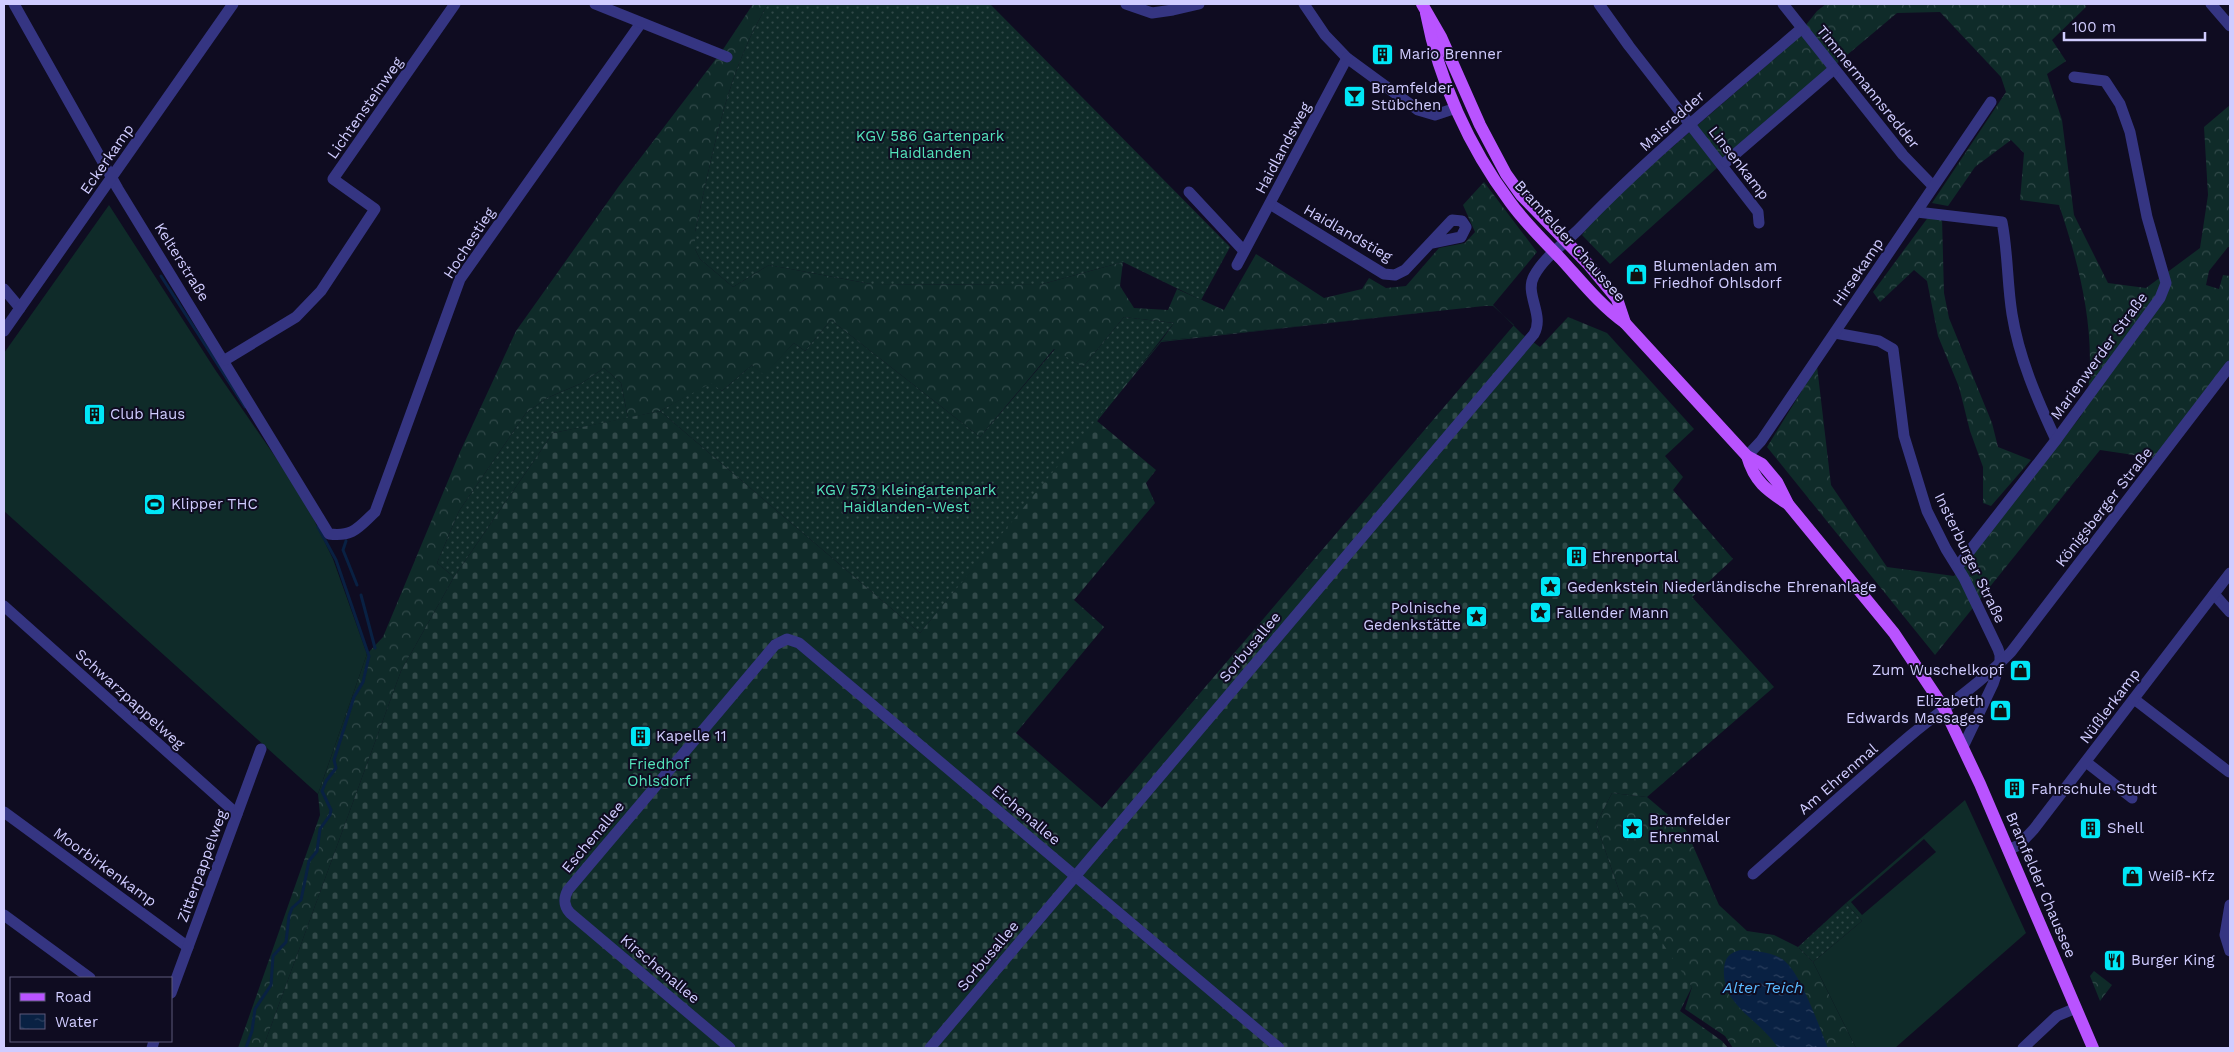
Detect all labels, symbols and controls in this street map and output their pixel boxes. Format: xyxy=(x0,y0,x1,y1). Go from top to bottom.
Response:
scale bar xyxy=(2064,10,2205,42)
text: 100 m xyxy=(2072,18,2116,36)
street label: Timmermannsredder xyxy=(1813,22,1923,152)
building icon: Mario Brenner xyxy=(1371,42,1395,66)
place label: Mario Brenner xyxy=(1399,45,1502,63)
street label: Lichtensteinweg xyxy=(323,54,407,162)
place label: Bramfelder Stübchen xyxy=(1371,79,1453,114)
bar icon: Bramfelder Stübchen xyxy=(1343,85,1367,109)
street label: Maisredder xyxy=(1636,87,1708,155)
street label: Haidlandsweg xyxy=(1251,99,1315,197)
street label: Eckerkamp xyxy=(76,121,138,197)
street label: Linsenkamp xyxy=(1705,123,1773,203)
park label: KGV 586 Gartenpark Haidlanden xyxy=(856,127,1005,162)
street label: Bramfelder Chaussee xyxy=(1511,177,1629,305)
street label: Haidlandstieg xyxy=(1300,200,1396,266)
street label: Hochestieg xyxy=(439,204,499,282)
street label: Kelterstraße xyxy=(151,219,213,305)
street label: Hirsekamp xyxy=(1829,235,1887,309)
place label: Blumenladen am Friedhof Ohlsdorf xyxy=(1653,257,1782,292)
shop icon: Blumenladen am Friedhof Ohlsdorf xyxy=(1625,263,1649,287)
street label: Marienwerder Straße xyxy=(2047,289,2151,423)
building icon: Club Haus xyxy=(82,402,106,426)
place label: Club Haus xyxy=(110,405,185,423)
street label: Königsberger Straße xyxy=(2052,444,2156,570)
park label: KGV 573 Kleingartenpark Haidlanden-West xyxy=(816,481,997,516)
street label: Insterburger Straße xyxy=(1931,490,2009,626)
sports icon: Klipper THC xyxy=(143,492,167,516)
place label: Klipper THC xyxy=(171,495,258,513)
building icon: Ehrenportal xyxy=(1564,545,1588,569)
place label: Ehrenportal xyxy=(1592,548,1679,566)
place icon: Gedenkstein Niederländische Ehrenanlage xyxy=(1539,575,1563,599)
place label: Gedenkstein Niederländische Ehrenanlage xyxy=(1567,578,1877,596)
place label: Polnische Gedenkstätte xyxy=(1363,599,1461,634)
place icon: Fallender Mann xyxy=(1528,601,1552,625)
place label: Fallender Mann xyxy=(1556,604,1669,622)
place icon: Polnische Gedenkstätte xyxy=(1465,605,1489,629)
street label: Sorbusallee xyxy=(1215,608,1285,686)
street label: Schwarzpappelweg xyxy=(72,645,188,753)
shop icon: Zum Wuschelkopf xyxy=(2008,658,2032,682)
place label: Zum Wuschelkopf xyxy=(1872,661,2004,679)
street label: Nüßlerkamp xyxy=(2076,665,2144,747)
place label: Elizabeth Edwards Massages xyxy=(1846,692,1984,727)
shop icon: Elizabeth Edwards Massages xyxy=(1988,698,2012,722)
building icon: Kapelle 11 xyxy=(628,724,652,748)
place label: Kapelle 11 xyxy=(656,727,727,745)
street label: Am Ehrenmal xyxy=(1795,739,1882,818)
park label: Friedhof Ohlsdorf xyxy=(627,755,691,790)
building icon: Fahrschule Studt xyxy=(2003,777,2027,801)
place label: Fahrschule Studt xyxy=(2031,780,2158,798)
street label: Eichenallee xyxy=(988,781,1064,849)
street label: Eschenallee xyxy=(558,797,628,877)
street label: Zitterpappelweg xyxy=(173,807,231,925)
street label: Bramfelder Chaussee xyxy=(2002,809,2080,961)
place label: Bramfelder Ehrenmal xyxy=(1649,811,1731,846)
building icon: Shell xyxy=(2079,816,2103,840)
place icon: Bramfelder Ehrenmal xyxy=(1621,817,1645,841)
place label: Shell xyxy=(2107,819,2144,837)
street label: Moorbirkenkamp xyxy=(50,824,160,910)
shop icon: Weiß-Kfz xyxy=(2120,864,2144,888)
place label: Weiß-Kfz xyxy=(2148,867,2215,885)
street label: Sorbusallee xyxy=(953,917,1023,995)
street label: Kirschenallee xyxy=(617,931,703,1007)
restaurant icon: Burger King xyxy=(2103,948,2127,972)
place label: Burger King xyxy=(2131,951,2214,969)
legend xyxy=(10,977,172,1042)
water label: Alter Teich xyxy=(1722,978,1803,997)
text: Road xyxy=(55,988,92,1006)
text: Water xyxy=(55,1013,98,1031)

